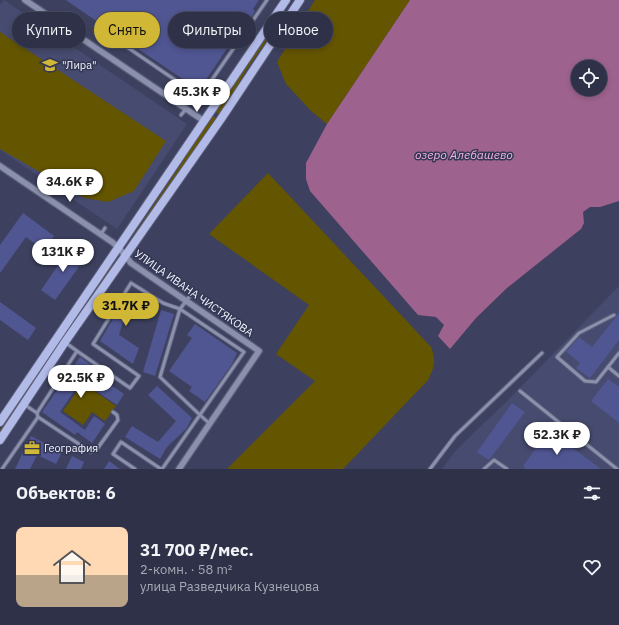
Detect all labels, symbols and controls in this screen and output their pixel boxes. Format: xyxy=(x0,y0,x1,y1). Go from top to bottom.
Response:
chip: Купить xyxy=(12,12,86,48)
chip: Снять xyxy=(94,12,160,48)
chip: Фильтры xyxy=(168,12,256,48)
chip: Новое xyxy=(264,12,333,48)
school or university icon: "Лира" xyxy=(41,56,59,74)
place label: "Лира" xyxy=(62,58,97,72)
map controls xyxy=(571,60,607,96)
button: locate xyxy=(571,60,607,96)
pin: 45.3K ₽ xyxy=(160,79,234,113)
text: 45.3K ₽ xyxy=(173,83,221,100)
water label: озеро Алебашево xyxy=(415,147,513,162)
pin: 34.6K ₽ xyxy=(33,169,107,203)
text: 34.6K ₽ xyxy=(46,173,94,190)
pin: 131K ₽ xyxy=(30,239,96,273)
text: 131K ₽ xyxy=(41,243,85,260)
street label: УЛИЦА ИВАНА ЧИСТЯКОВА xyxy=(132,246,256,340)
pin: 31.7K ₽ xyxy=(89,293,163,327)
text: 31.7K ₽ xyxy=(102,297,150,314)
pin: 92.5K ₽ xyxy=(44,365,118,399)
text: 92.5K ₽ xyxy=(57,369,105,386)
pin: 52.3K ₽ xyxy=(520,422,594,456)
text: 52.3K ₽ xyxy=(533,426,581,443)
office icon: География xyxy=(23,439,41,457)
place label: География xyxy=(44,441,98,455)
text: Объектов: 6 xyxy=(16,482,116,504)
icon: filters xyxy=(581,482,603,504)
text: 31 700 ₽/мес. xyxy=(140,539,254,561)
icon: home xyxy=(48,543,96,591)
icon: heart xyxy=(581,556,603,578)
text: 2-комн. · 58 m² xyxy=(140,561,232,578)
text: улица Разведчика Кузнецова xyxy=(140,578,319,595)

